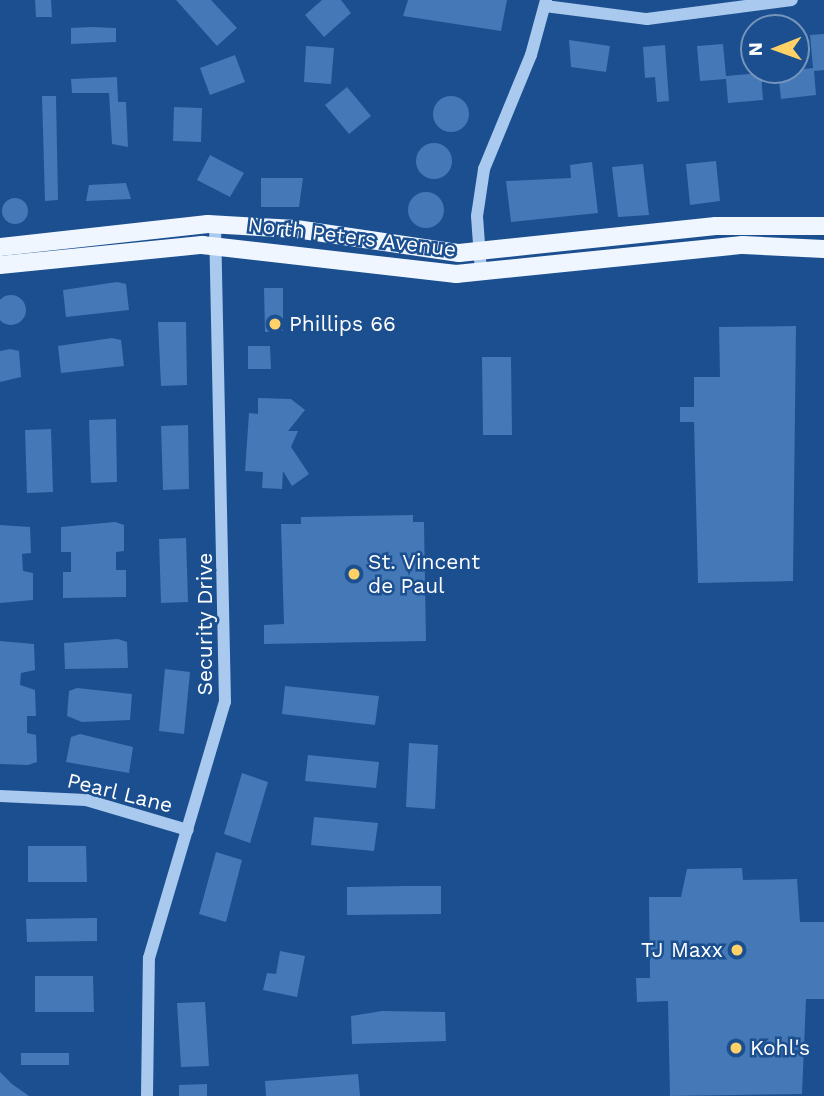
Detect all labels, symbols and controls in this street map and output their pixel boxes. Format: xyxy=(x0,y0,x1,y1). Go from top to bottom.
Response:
north arrow xyxy=(740,14,810,84)
text: N xyxy=(744,42,767,57)
street label: North Peters Avenue xyxy=(246,212,458,262)
place label: Phillips 66 xyxy=(289,311,396,337)
marker: Phillips 66 xyxy=(267,316,283,332)
place label: St. Vincent de Paul xyxy=(368,549,481,599)
street label: Security Drive xyxy=(192,552,218,696)
marker: St. Vincent de Paul xyxy=(346,566,362,582)
street label: Pearl Lane xyxy=(64,768,176,818)
place label: TJ Maxx xyxy=(641,937,723,963)
marker: TJ Maxx xyxy=(729,942,745,958)
place label: Kohl's xyxy=(750,1035,810,1061)
marker: Kohl's xyxy=(728,1040,744,1056)

